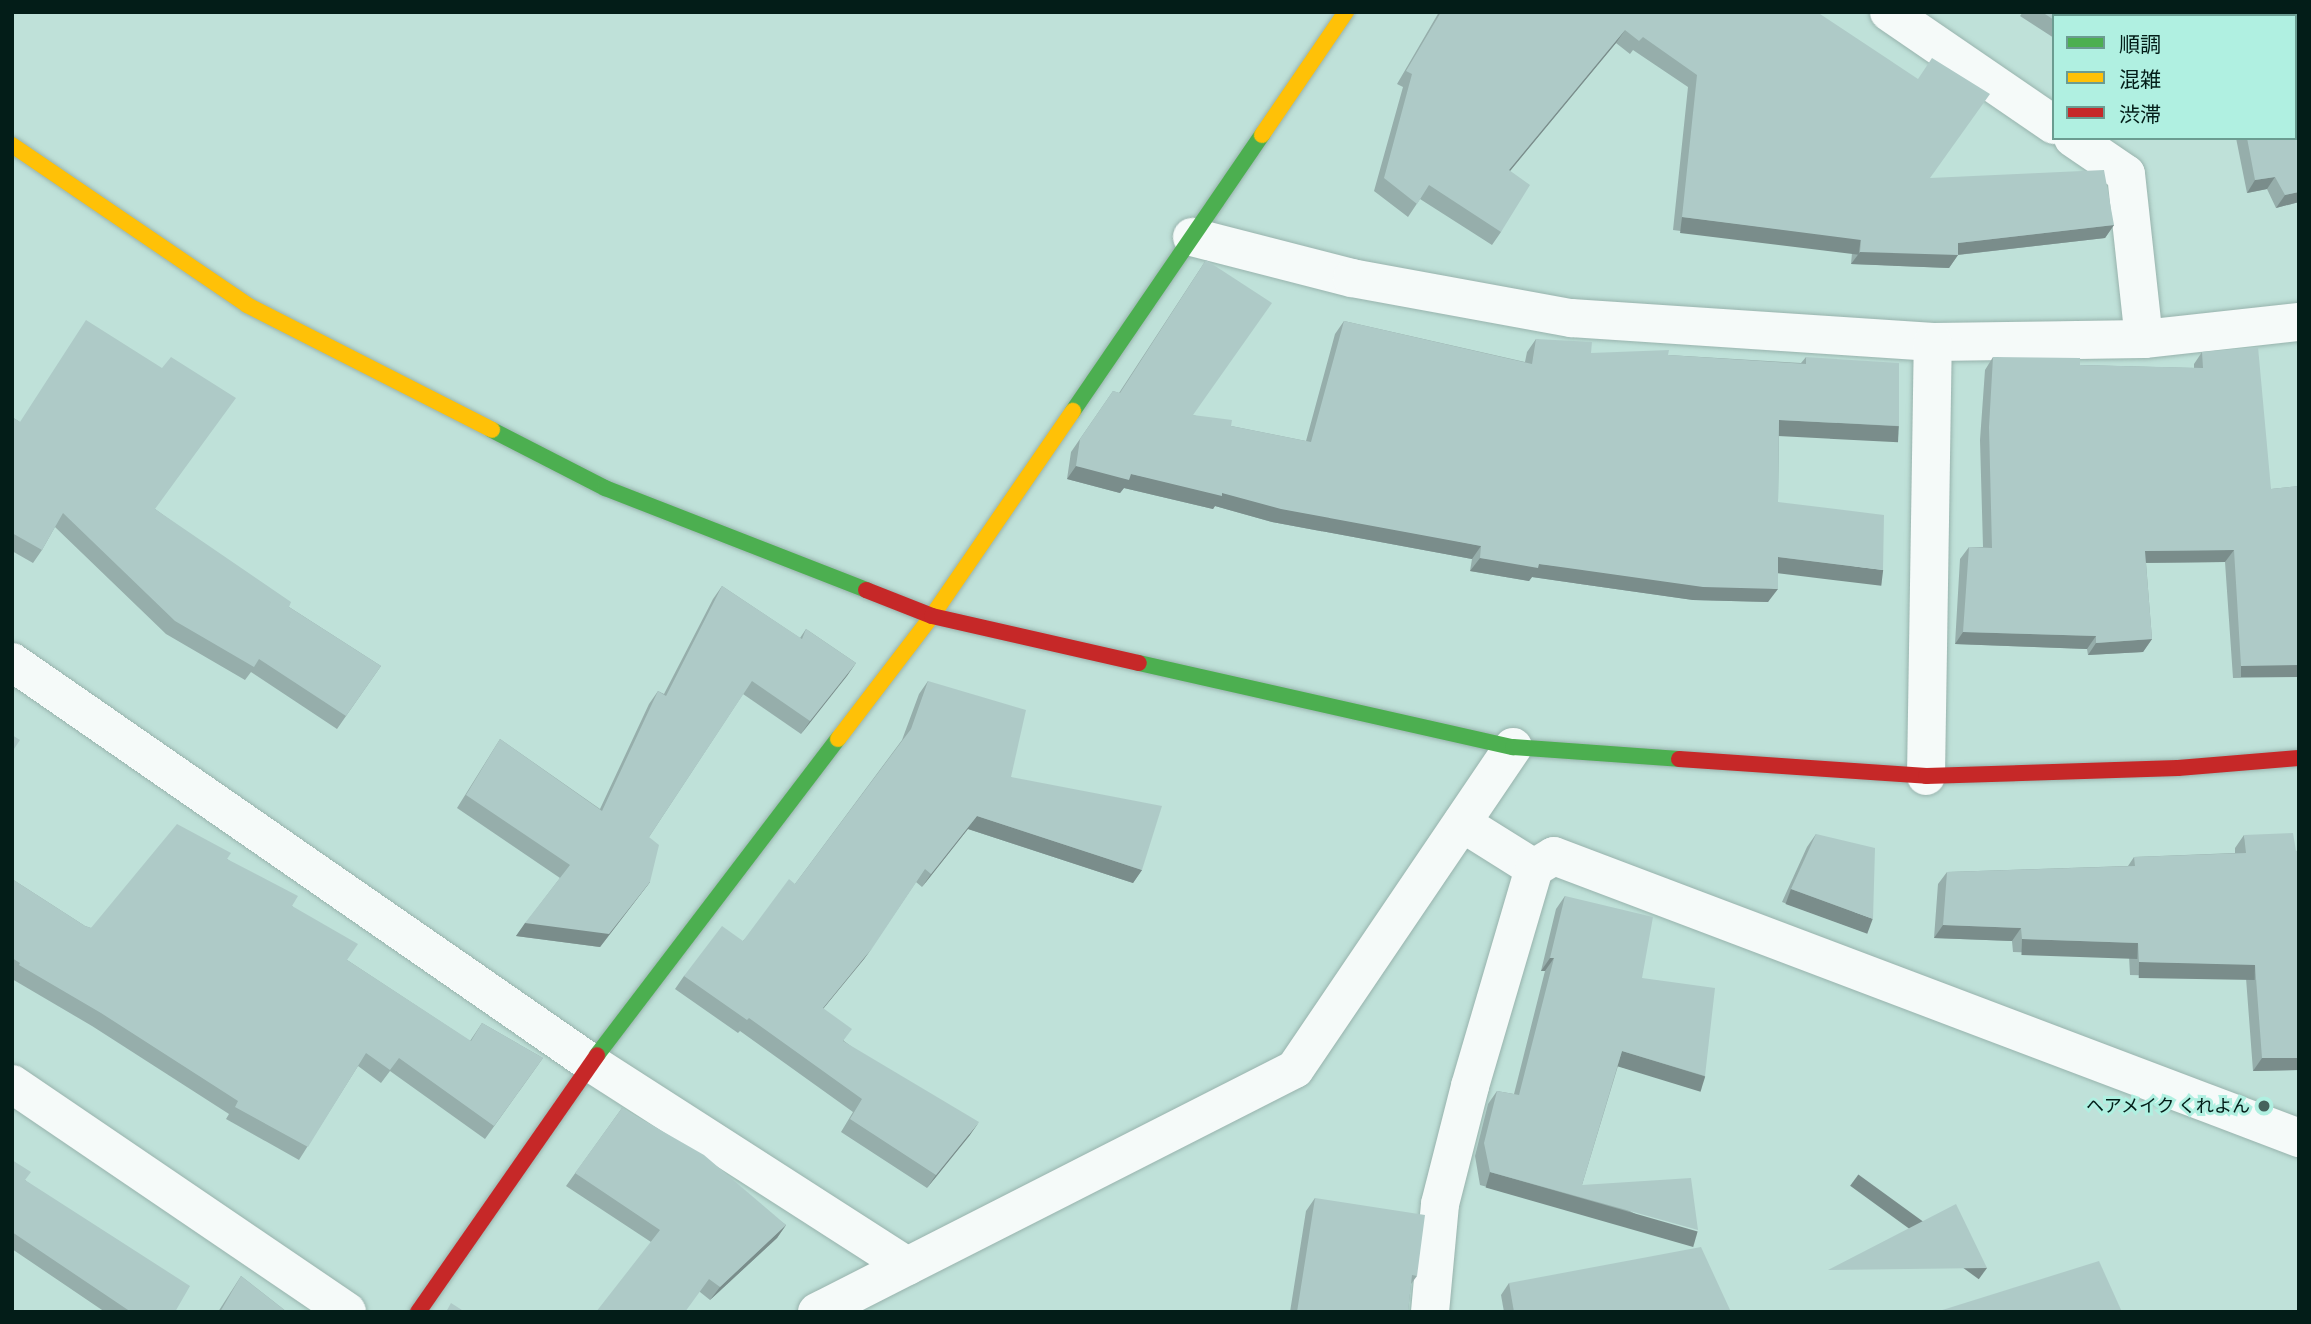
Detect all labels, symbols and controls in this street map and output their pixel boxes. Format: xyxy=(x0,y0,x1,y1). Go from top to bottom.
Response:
legend xyxy=(2052,14,2297,140)
text: 順調 xyxy=(2119,33,2161,57)
text: 混雑 xyxy=(2119,68,2161,92)
text: 渋滞 xyxy=(2119,103,2161,127)
place label: ヘアメイク くれよん xyxy=(2085,1095,2250,1117)
marker: ヘアメイク くれよん xyxy=(2256,1098,2272,1114)

